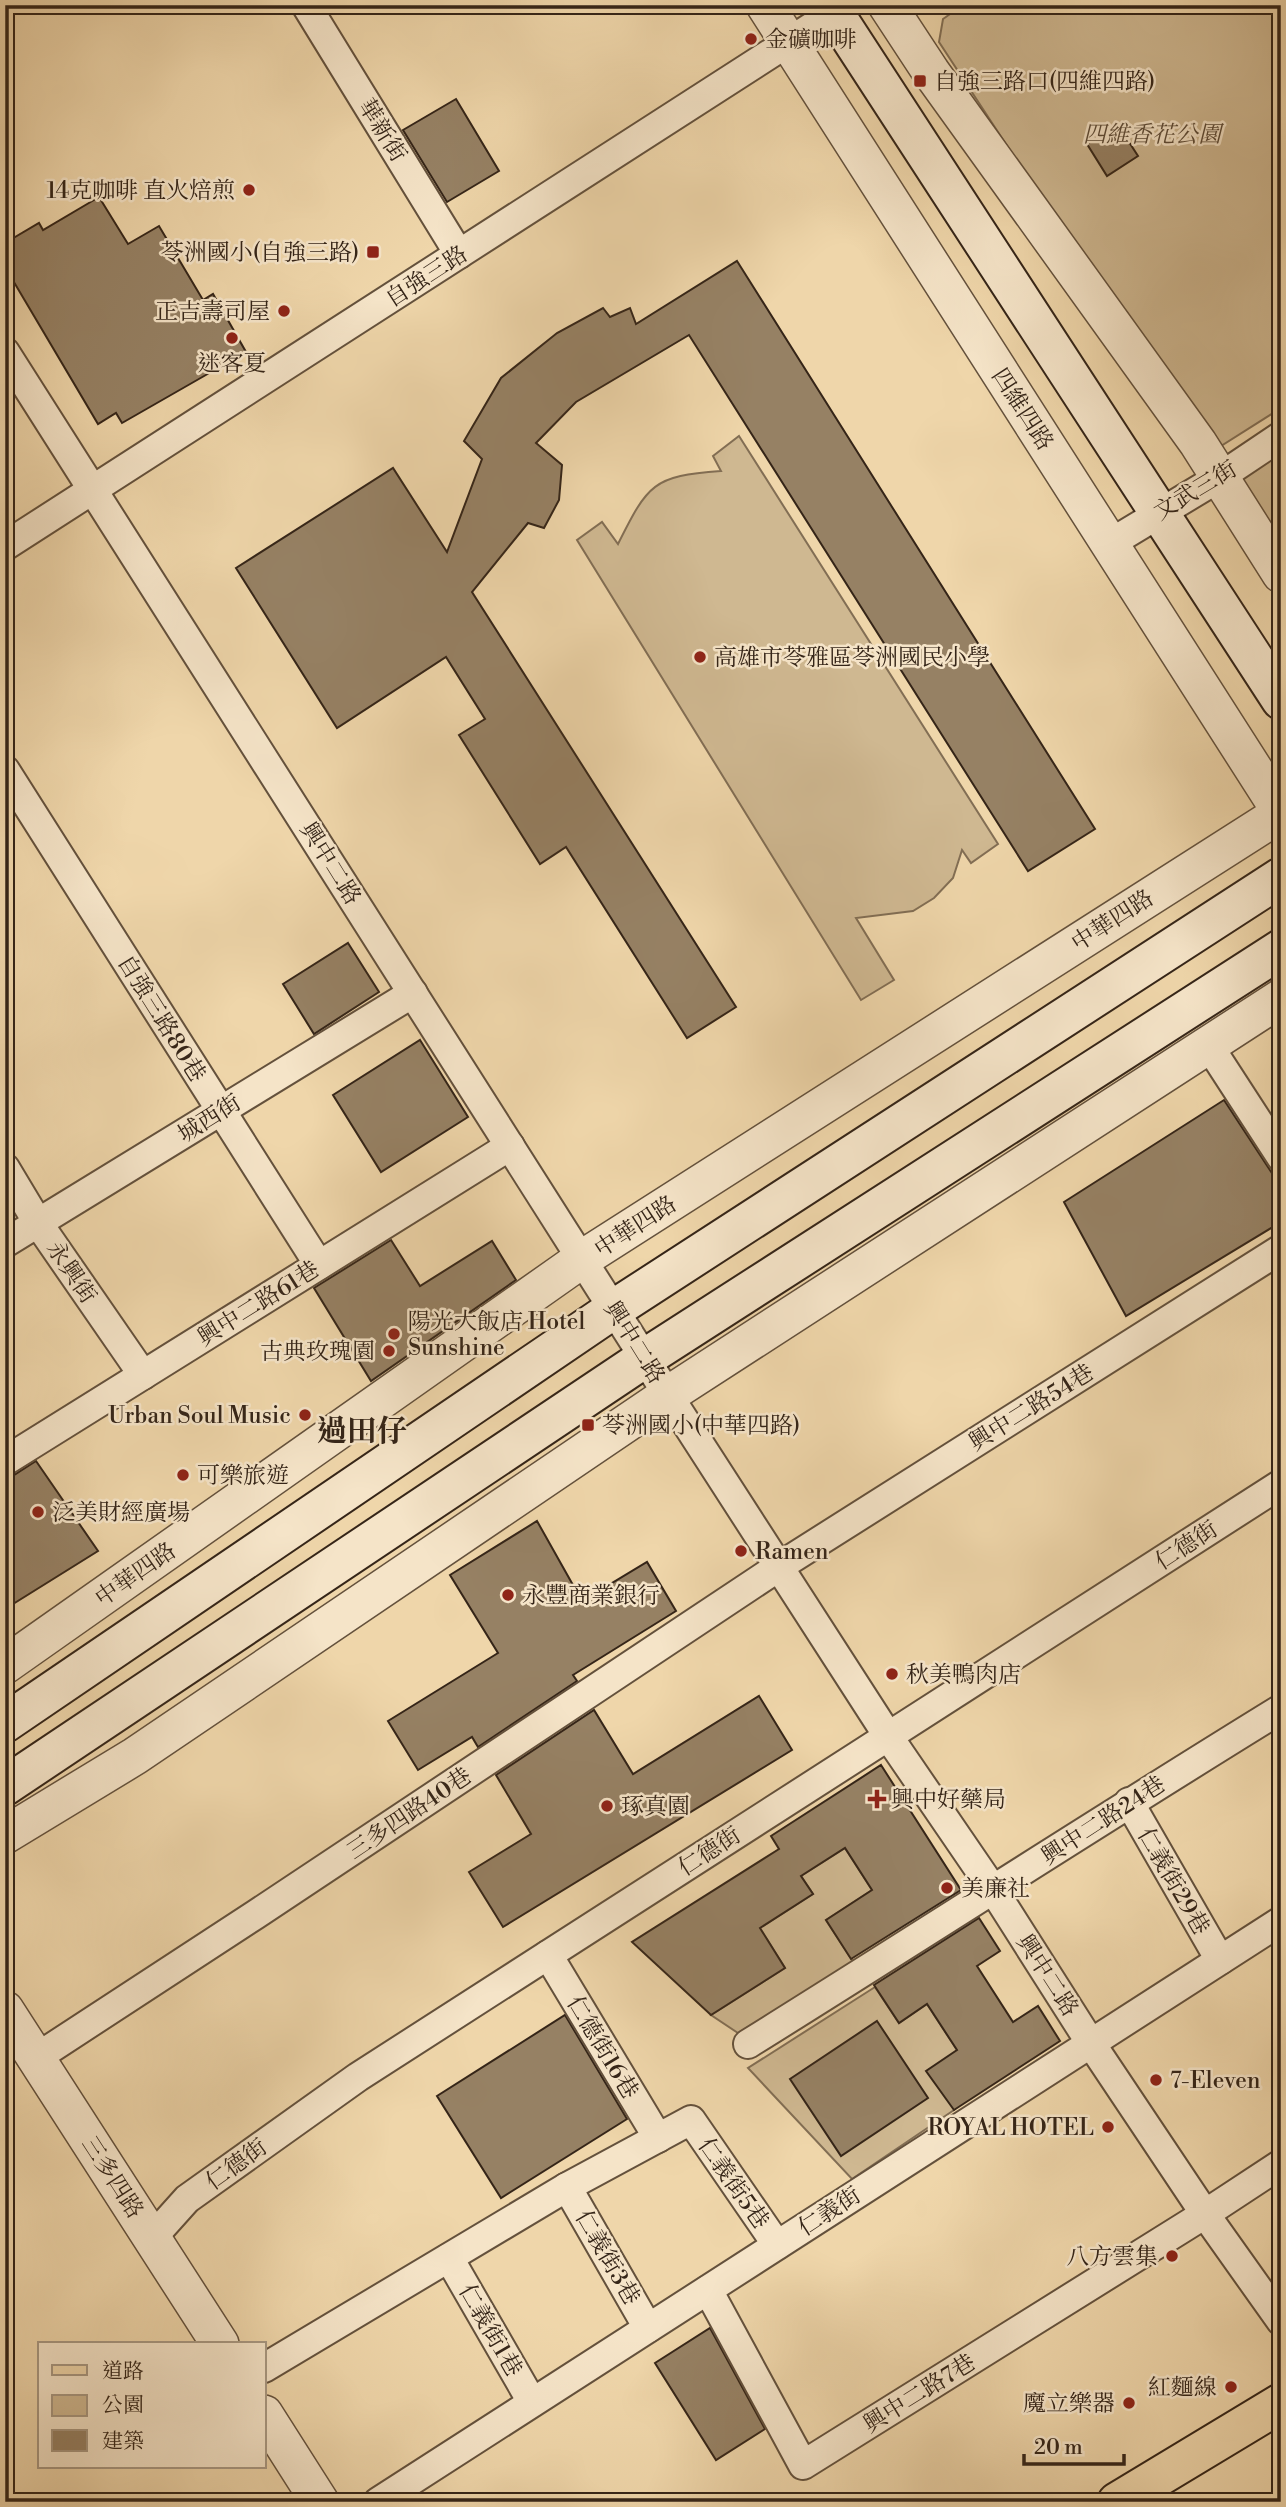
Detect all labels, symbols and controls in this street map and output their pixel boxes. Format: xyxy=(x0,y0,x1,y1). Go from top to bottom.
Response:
place label: 金礦咖啡 xyxy=(765,26,857,54)
marker: 金礦咖啡 xyxy=(743,31,759,47)
place label: 自強三路口(四維四路) xyxy=(934,68,1155,96)
marker: 自強三路口(四維四路) xyxy=(912,73,928,89)
street label: 華新街 xyxy=(352,94,412,167)
park label: 四維香花公園 xyxy=(1083,121,1225,149)
place label: 14克咖啡 直火焙煎 xyxy=(47,177,235,205)
marker: 14克咖啡 直火焙煎 xyxy=(241,182,257,198)
place label: 苓洲國小(自強三路) xyxy=(161,239,359,267)
street label: 自強三路 xyxy=(380,240,473,314)
marker: 苓洲國小(自強三路) xyxy=(365,244,381,260)
place label: 正吉壽司屋 xyxy=(155,298,270,326)
marker: 正吉壽司屋 xyxy=(276,303,292,319)
marker: 迷客夏 xyxy=(224,330,240,346)
place label: 迷客夏 xyxy=(198,350,267,378)
street label: 四維四路 xyxy=(985,363,1059,456)
street label: 文武三街 xyxy=(1149,455,1242,527)
place label: 高雄市苓雅區苓洲國民小學 xyxy=(714,644,990,672)
marker: 高雄市苓雅區苓洲國民小學 xyxy=(692,649,708,665)
street label: 興中二路 xyxy=(294,817,366,910)
street label: 中華四路 xyxy=(1066,884,1159,958)
street label: 自強三路80巷 xyxy=(111,950,211,1087)
street label: 城西街 xyxy=(173,1089,246,1149)
street label: 中華四路 xyxy=(589,1190,682,1264)
street label: 永興街 xyxy=(40,1236,102,1309)
street label: 興中二路61巷 xyxy=(193,1255,325,1352)
street label: 興中二路 xyxy=(598,1296,670,1389)
place label: 陽光大飯店 Hotel Sunshine xyxy=(408,1308,585,1362)
marker: 陽光大飯店 Hotel Sunshine xyxy=(386,1326,402,1342)
place label: 古典玫瑰園 xyxy=(260,1338,375,1366)
marker: 古典玫瑰園 xyxy=(381,1343,397,1359)
street label: 興中二路54巷 xyxy=(964,1358,1099,1457)
place label: Urban Soul Music xyxy=(108,1402,291,1430)
marker: Urban Soul Music xyxy=(297,1407,313,1423)
place label: 苓洲國小(中華四路) xyxy=(602,1412,800,1440)
district label: 過田仔 xyxy=(317,1413,407,1451)
marker: 苓洲國小(中華四路) xyxy=(580,1417,596,1433)
place label: 可樂旅遊 xyxy=(197,1462,289,1490)
marker: 可樂旅遊 xyxy=(175,1467,191,1483)
place label: 泛美財經廣場 xyxy=(52,1499,190,1527)
marker: 泛美財經廣場 xyxy=(30,1504,46,1520)
street label: 仁德街 xyxy=(1150,1515,1223,1576)
street label: 中華四路 xyxy=(90,1537,181,1613)
place label: Ramen xyxy=(755,1538,829,1566)
marker: Ramen xyxy=(733,1543,749,1559)
place label: 永豐商業銀行 xyxy=(522,1582,660,1610)
marker: 永豐商業銀行 xyxy=(500,1587,516,1603)
place label: 秋美鴨肉店 xyxy=(906,1661,1021,1689)
marker: 秋美鴨肉店 xyxy=(884,1666,900,1682)
street label: 三多四路40巷 xyxy=(342,1762,477,1866)
street label: 興中二路24巷 xyxy=(1036,1770,1171,1871)
place label: 興中好藥局 xyxy=(891,1786,1006,1814)
marker: 興中好藥局 xyxy=(869,1791,885,1807)
place label: 琢真園 xyxy=(621,1793,690,1821)
marker: 琢真園 xyxy=(599,1798,615,1814)
street label: 仁德街 xyxy=(673,1821,746,1882)
street label: 仁義街29巷 xyxy=(1131,1823,1215,1940)
place label: 美廉社 xyxy=(961,1875,1030,1903)
marker: 美廉社 xyxy=(939,1880,955,1896)
street label: 興中二路 xyxy=(1010,1929,1084,2022)
street label: 仁德街16巷 xyxy=(561,1991,644,2104)
place label: 7-Eleven xyxy=(1170,2067,1261,2095)
marker: 7-Eleven xyxy=(1148,2072,1164,2088)
place label: ROYAL HOTEL xyxy=(927,2114,1094,2142)
marker: ROYAL HOTEL xyxy=(1100,2119,1116,2135)
street label: 三多四路 xyxy=(75,2131,149,2224)
street label: 仁德街 xyxy=(200,2133,273,2196)
street label: 仁義街5巷 xyxy=(692,2133,775,2234)
street label: 仁義街 xyxy=(793,2181,866,2242)
street label: 仁義街3巷 xyxy=(569,2205,645,2310)
place label: 八方雲集 xyxy=(1066,2243,1158,2271)
marker: 八方雲集 xyxy=(1164,2248,1180,2264)
street label: 仁義街1巷 xyxy=(453,2279,528,2382)
legend xyxy=(38,2342,266,2468)
street label: 興中二路7巷 xyxy=(858,2348,981,2439)
text: 道路 xyxy=(102,2359,144,2385)
place label: 紅麵線 xyxy=(1148,2374,1217,2402)
marker: 紅麵線 xyxy=(1223,2379,1239,2395)
place label: 魔立樂器 xyxy=(1023,2390,1115,2418)
text: 公園 xyxy=(102,2393,144,2419)
marker: 魔立樂器 xyxy=(1121,2395,1137,2411)
scale bar xyxy=(1024,2423,1123,2467)
text: 建築 xyxy=(102,2429,144,2455)
text: 20 m xyxy=(1034,2435,1083,2461)

